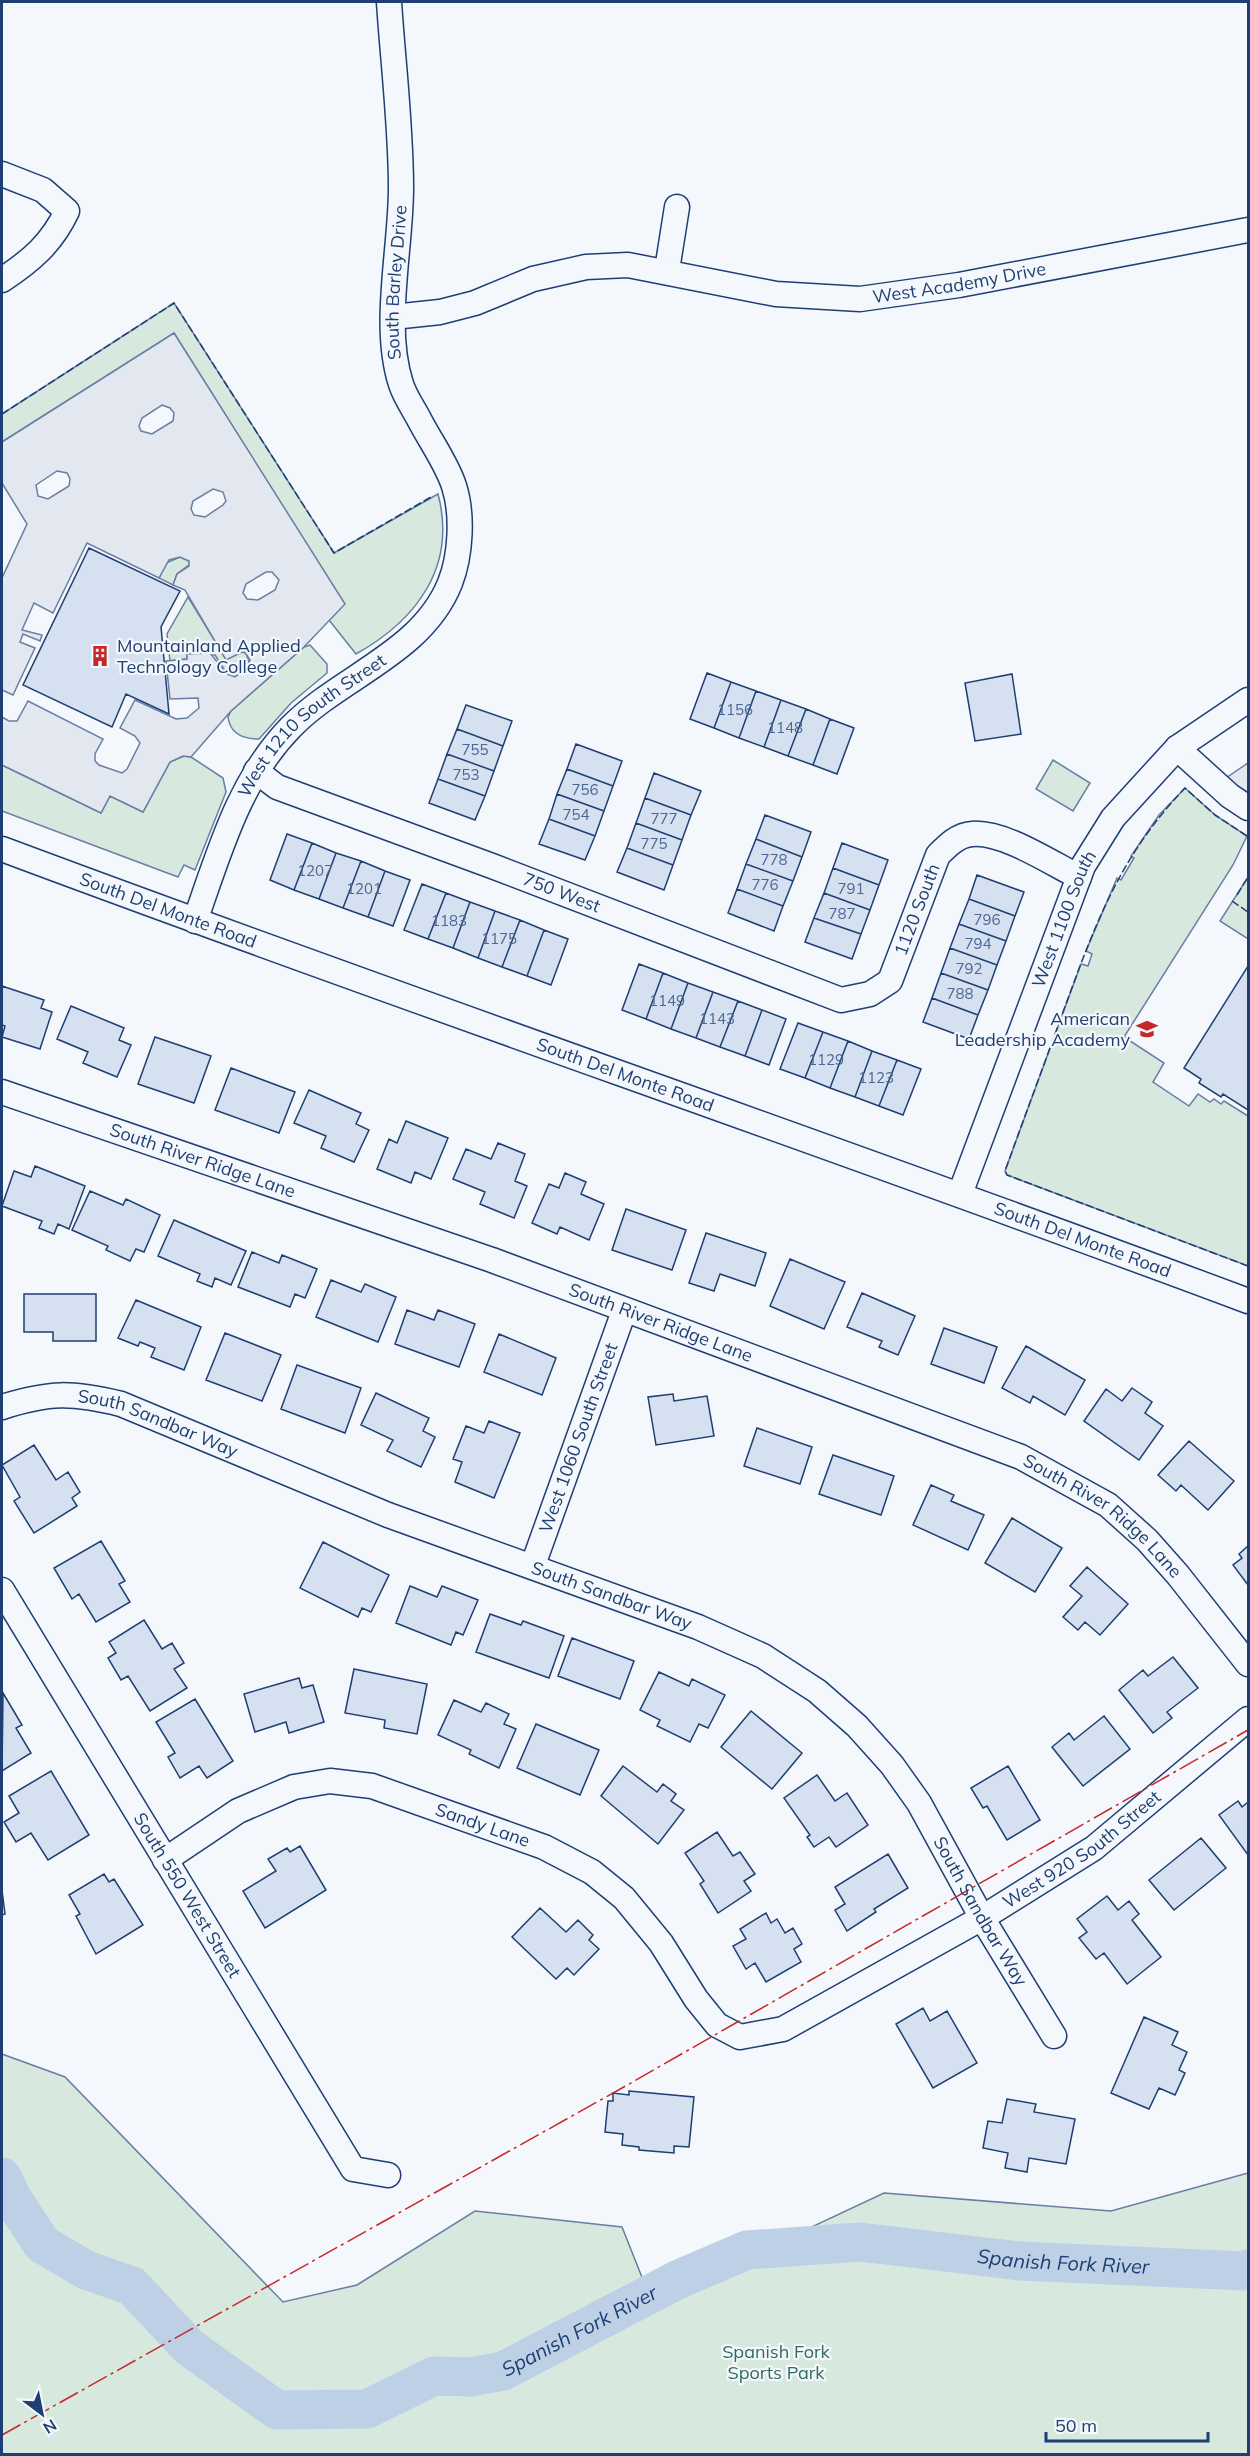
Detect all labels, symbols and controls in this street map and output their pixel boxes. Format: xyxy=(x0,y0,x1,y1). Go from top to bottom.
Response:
street label: South Barley Drive xyxy=(381,204,412,361)
street label: West Academy Drive xyxy=(871,257,1048,308)
place label: Mountainland Applied Technology College xyxy=(117,634,301,678)
building icon: Mountainland Applied Technology College xyxy=(88,644,112,668)
street label: West 1210 South Street xyxy=(232,649,390,801)
house number: 1156 xyxy=(717,700,753,719)
house number: 1148 xyxy=(767,718,803,737)
house number: 755 xyxy=(461,740,489,759)
house number: 753 xyxy=(452,765,480,784)
house number: 756 xyxy=(571,780,599,799)
house number: 754 xyxy=(562,805,590,824)
house number: 777 xyxy=(650,809,678,828)
house number: 775 xyxy=(640,834,668,853)
street label: West 1100 South xyxy=(1026,846,1101,991)
house number: 778 xyxy=(760,850,788,869)
street label: 1120 South xyxy=(889,860,945,959)
house number: 1207 xyxy=(297,861,333,880)
street label: South Del Monte Road xyxy=(76,867,260,953)
street label: 750 West xyxy=(520,867,604,918)
house number: 776 xyxy=(751,875,779,894)
house number: 1201 xyxy=(346,879,382,898)
house number: 791 xyxy=(837,879,865,898)
house number: 787 xyxy=(828,904,856,923)
house number: 796 xyxy=(973,910,1001,929)
house number: 1183 xyxy=(431,911,467,930)
house number: 1175 xyxy=(481,929,517,948)
house number: 794 xyxy=(964,934,992,953)
house number: 792 xyxy=(955,959,983,978)
house number: 788 xyxy=(946,984,974,1003)
house number: 1149 xyxy=(649,991,685,1010)
place label: American Leadership Academy xyxy=(955,1007,1130,1051)
house number: 1143 xyxy=(699,1009,735,1028)
school or university icon: American Leadership Academy xyxy=(1135,1017,1159,1041)
street label: South Del Monte Road xyxy=(534,1032,717,1117)
house number: 1129 xyxy=(808,1050,844,1069)
house number: 1123 xyxy=(858,1068,894,1087)
street label: South River Ridge Lane xyxy=(107,1118,298,1203)
street label: South Del Monte Road xyxy=(991,1196,1174,1282)
street label: South River Ridge Lane xyxy=(566,1278,756,1367)
street label: West 1060 South Street xyxy=(534,1340,623,1536)
street label: South Sandbar Way xyxy=(77,1384,242,1462)
street label: South River Ridge Lane xyxy=(1019,1449,1187,1583)
street label: South Sandbar Way xyxy=(528,1556,696,1635)
street label: West 920 South Street xyxy=(998,1785,1165,1913)
street label: Sandy Lane xyxy=(432,1797,533,1852)
street label: South 550 West Street xyxy=(129,1808,246,1982)
street label: South Sandbar Way xyxy=(929,1832,1033,1991)
water label: Spanish Fork River xyxy=(976,2243,1150,2279)
water label: Spanish Fork River xyxy=(497,2279,662,2382)
park label: Spanish Fork Sports Park xyxy=(722,2340,831,2384)
north arrow xyxy=(12,2384,72,2444)
scale bar xyxy=(1046,2405,1208,2443)
text: 50 m xyxy=(1055,2414,1097,2437)
text: N xyxy=(40,2415,60,2438)

